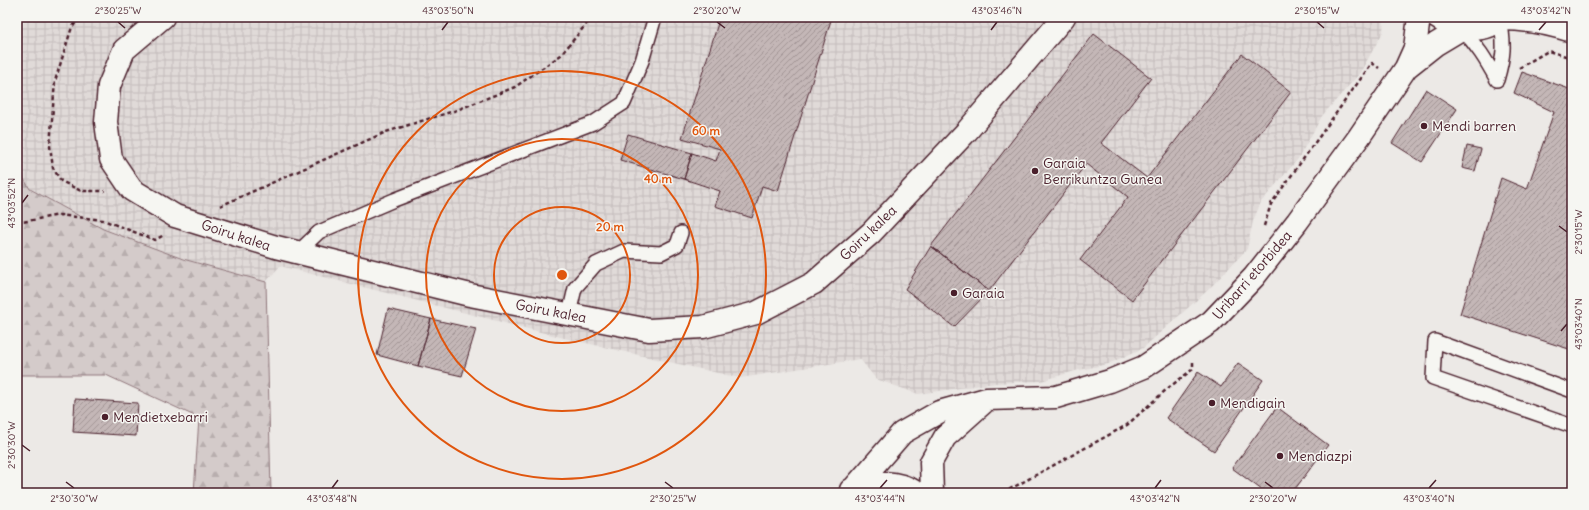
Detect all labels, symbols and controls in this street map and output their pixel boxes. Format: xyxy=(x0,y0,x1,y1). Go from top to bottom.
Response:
text: 2°30'25"W xyxy=(95,4,141,17)
text: 43°03'50"N xyxy=(422,4,474,17)
text: 2°30'20"W xyxy=(693,4,741,17)
text: 43°03'46"N xyxy=(972,4,1022,17)
text: 2°30'15"W xyxy=(1294,4,1340,17)
text: 43°03'42"N xyxy=(1521,4,1571,17)
place label: Mendi barren xyxy=(1432,117,1516,135)
marker: Mendi barren xyxy=(1419,121,1429,131)
text: 60 m xyxy=(692,123,721,138)
place label: Garaia Berrikuntza Gunea xyxy=(1043,154,1162,188)
marker: Garaia Berrikuntza Gunea xyxy=(1030,166,1040,176)
text: 40 m xyxy=(644,171,673,186)
text: 43°03'52"N xyxy=(5,178,18,228)
street label: Goiru kalea xyxy=(836,201,900,264)
text: 2°30'15"W xyxy=(1572,209,1585,255)
street label: Goiru kalea xyxy=(199,215,273,255)
text: 20 m xyxy=(596,219,624,234)
street label: Uribarri etorbidea xyxy=(1208,227,1296,323)
centre of rings xyxy=(555,268,569,282)
place label: Garaia xyxy=(962,284,1005,302)
marker: Garaia xyxy=(949,288,959,298)
street label: Goiru kalea xyxy=(514,295,588,327)
text: 43°03'40"N xyxy=(1572,298,1585,350)
place label: Mendigain xyxy=(1220,394,1285,412)
marker: Mendigain xyxy=(1207,398,1217,408)
place label: Mendietxebarri xyxy=(113,408,208,426)
marker: Mendietxebarri xyxy=(100,412,110,422)
text: 2°30'30"W xyxy=(5,421,18,469)
place label: Mendiazpi xyxy=(1288,447,1352,465)
marker: Mendiazpi xyxy=(1275,451,1285,461)
text: 2°30'30"W xyxy=(50,492,98,505)
text: 43°03'48"N xyxy=(307,492,357,505)
text: 2°30'25"W xyxy=(650,492,696,505)
text: 43°03'44"N xyxy=(855,492,905,505)
text: 43°03'42"N xyxy=(1130,492,1180,505)
text: 2°30'20"W xyxy=(1249,492,1297,505)
text: 43°03'40"N xyxy=(1403,492,1455,505)

